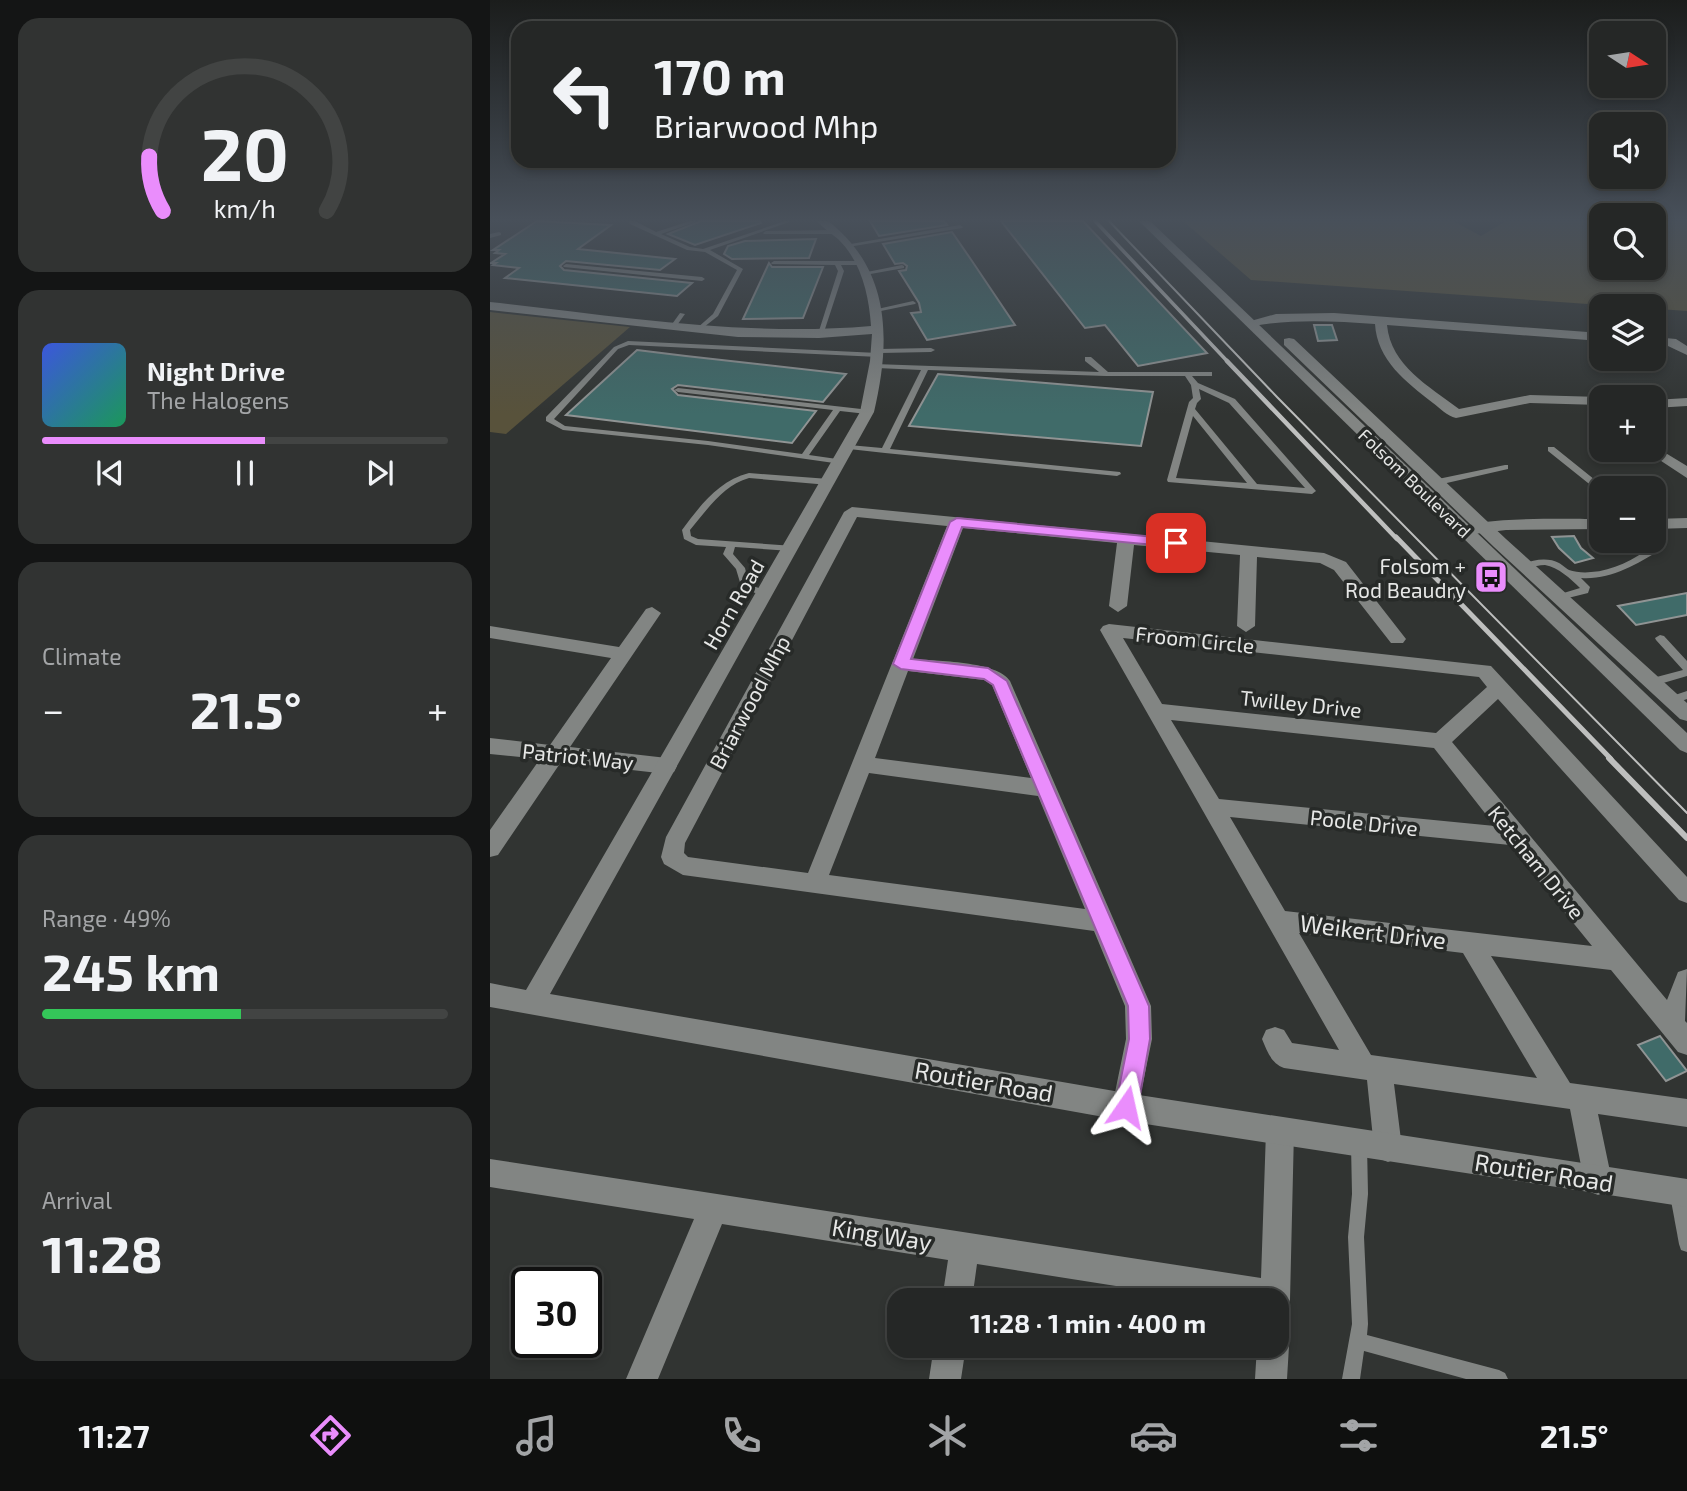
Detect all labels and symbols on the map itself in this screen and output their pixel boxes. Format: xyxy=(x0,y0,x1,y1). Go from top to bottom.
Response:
north arrow xyxy=(1589,21,1666,98)
street label: Folsom Boulevard xyxy=(1354,424,1476,542)
pin xyxy=(1146,513,1206,573)
place label: Folsom + Rod Beaudry xyxy=(1345,553,1466,602)
street label: Horn Road xyxy=(697,555,769,653)
bus stop icon: Folsom + Rod Beaudry xyxy=(1472,558,1510,596)
street label: Froom Circle xyxy=(1134,620,1256,658)
street label: Briarwood Mhp xyxy=(703,631,795,773)
street label: Twilley Drive xyxy=(1239,684,1363,722)
street label: Patriot Way xyxy=(521,738,635,774)
street label: Ketcham Drive xyxy=(1484,800,1590,924)
street label: Poole Drive xyxy=(1309,804,1419,840)
street label: Weikert Drive xyxy=(1298,908,1448,954)
street label: Routier Road xyxy=(913,1055,1055,1107)
position arrow xyxy=(1089,1070,1163,1144)
street label: Routier Road xyxy=(1473,1147,1615,1197)
street label: King Way xyxy=(830,1212,934,1256)
speed limit sign: 30 xyxy=(511,1267,602,1358)

